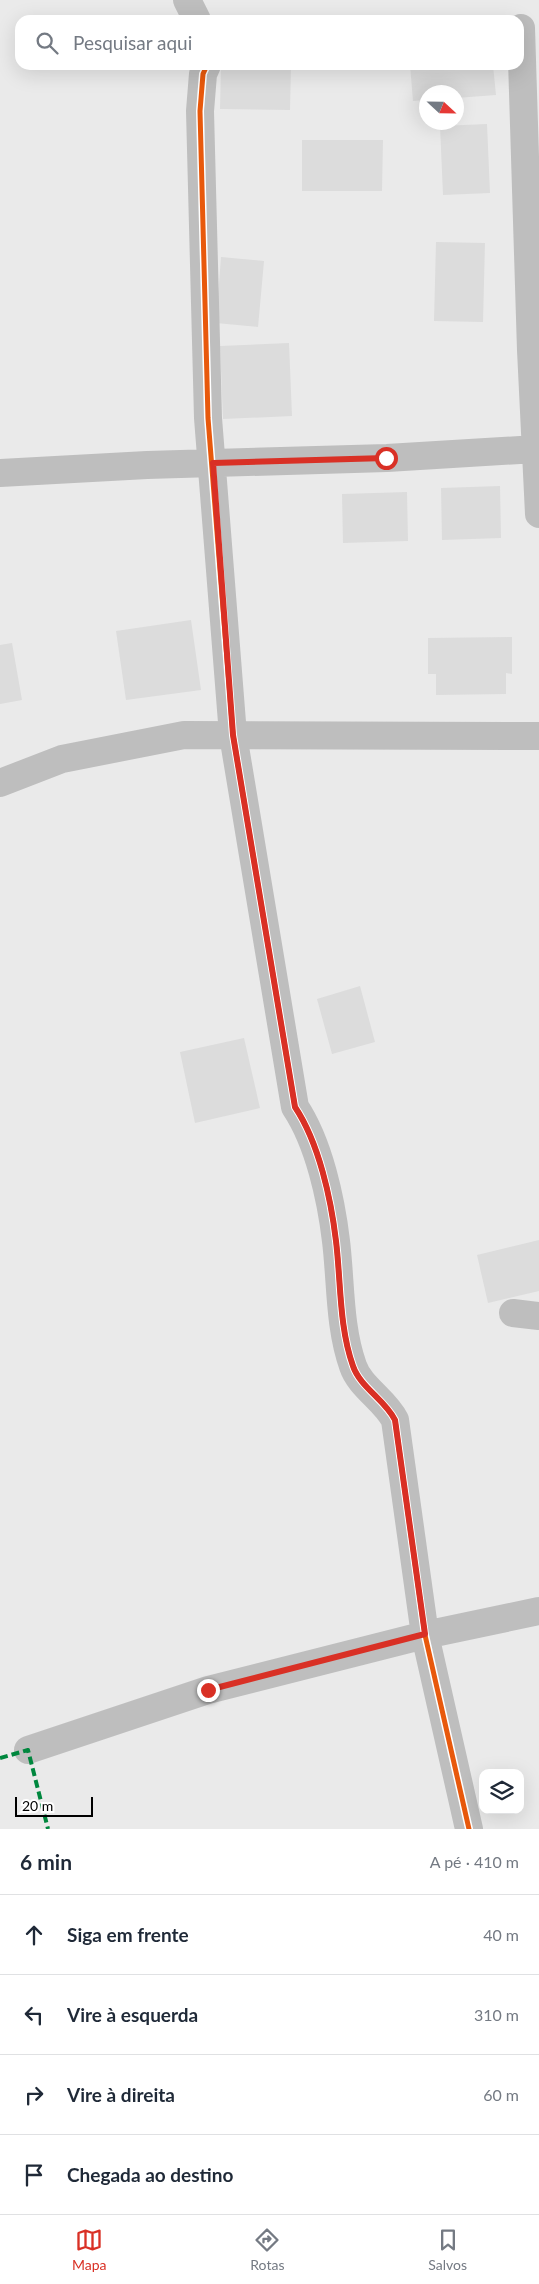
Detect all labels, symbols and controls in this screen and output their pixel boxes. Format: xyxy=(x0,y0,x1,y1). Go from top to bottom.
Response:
search box xyxy=(15,15,524,70)
icon: search xyxy=(33,29,61,57)
text: Pesquisar aqui xyxy=(73,31,192,54)
north arrow xyxy=(419,85,464,130)
route start xyxy=(375,447,398,470)
route end xyxy=(197,1679,220,1702)
map controls xyxy=(479,1769,524,1814)
button: layers xyxy=(479,1769,524,1814)
scale bar xyxy=(15,1794,92,1817)
text: 20 m xyxy=(22,1797,53,1814)
text: 6 min xyxy=(20,1849,72,1874)
text: A pé · 410 m xyxy=(430,1852,519,1871)
icon: ahead xyxy=(20,1921,48,1949)
text: Siga em frente xyxy=(67,1923,189,1946)
text: 40 m xyxy=(483,1925,519,1944)
icon: left xyxy=(20,2001,48,2029)
text: Vire à esquerda xyxy=(67,2003,198,2026)
text: 310 m xyxy=(474,2005,519,2024)
icon: right xyxy=(20,2081,48,2109)
text: Vire à direita xyxy=(67,2083,175,2106)
text: 60 m xyxy=(483,2085,519,2104)
icon: arrive xyxy=(20,2161,48,2189)
text: Chegada ao destino xyxy=(67,2163,233,2186)
tab: Mapa xyxy=(72,2226,106,2273)
tab: Rotas xyxy=(250,2226,284,2273)
tab: Salvos xyxy=(428,2226,467,2273)

